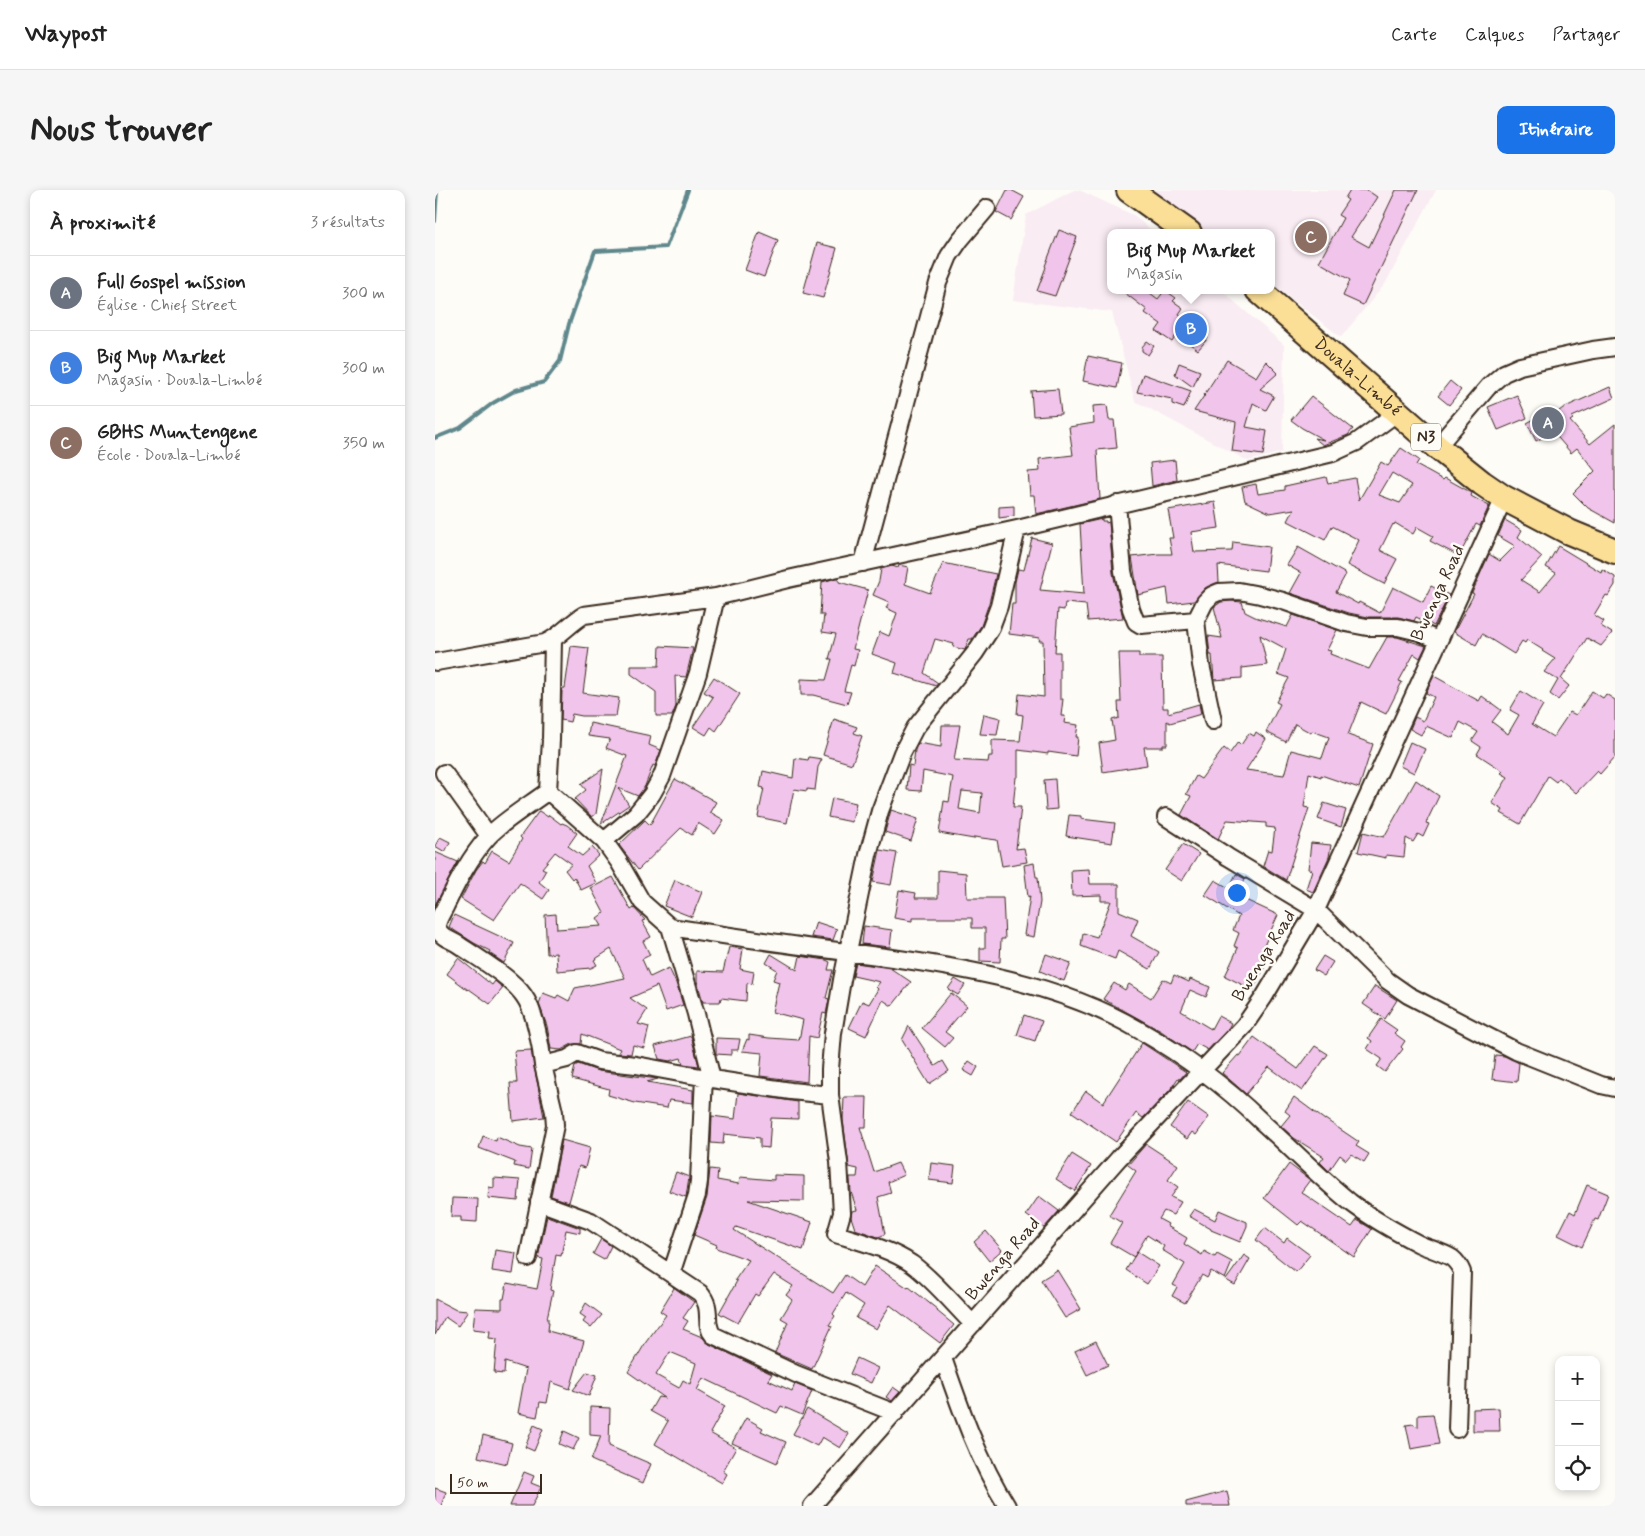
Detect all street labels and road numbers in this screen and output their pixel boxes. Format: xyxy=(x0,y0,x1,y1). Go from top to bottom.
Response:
street label: Douala-Limbé xyxy=(1308,332,1406,422)
road number: N3 xyxy=(1411,423,1441,450)
street label: Bwenga Road xyxy=(1405,541,1471,645)
street label: Bwenga Road xyxy=(1226,906,1302,1006)
street label: Bwenga Road xyxy=(960,1212,1046,1306)

